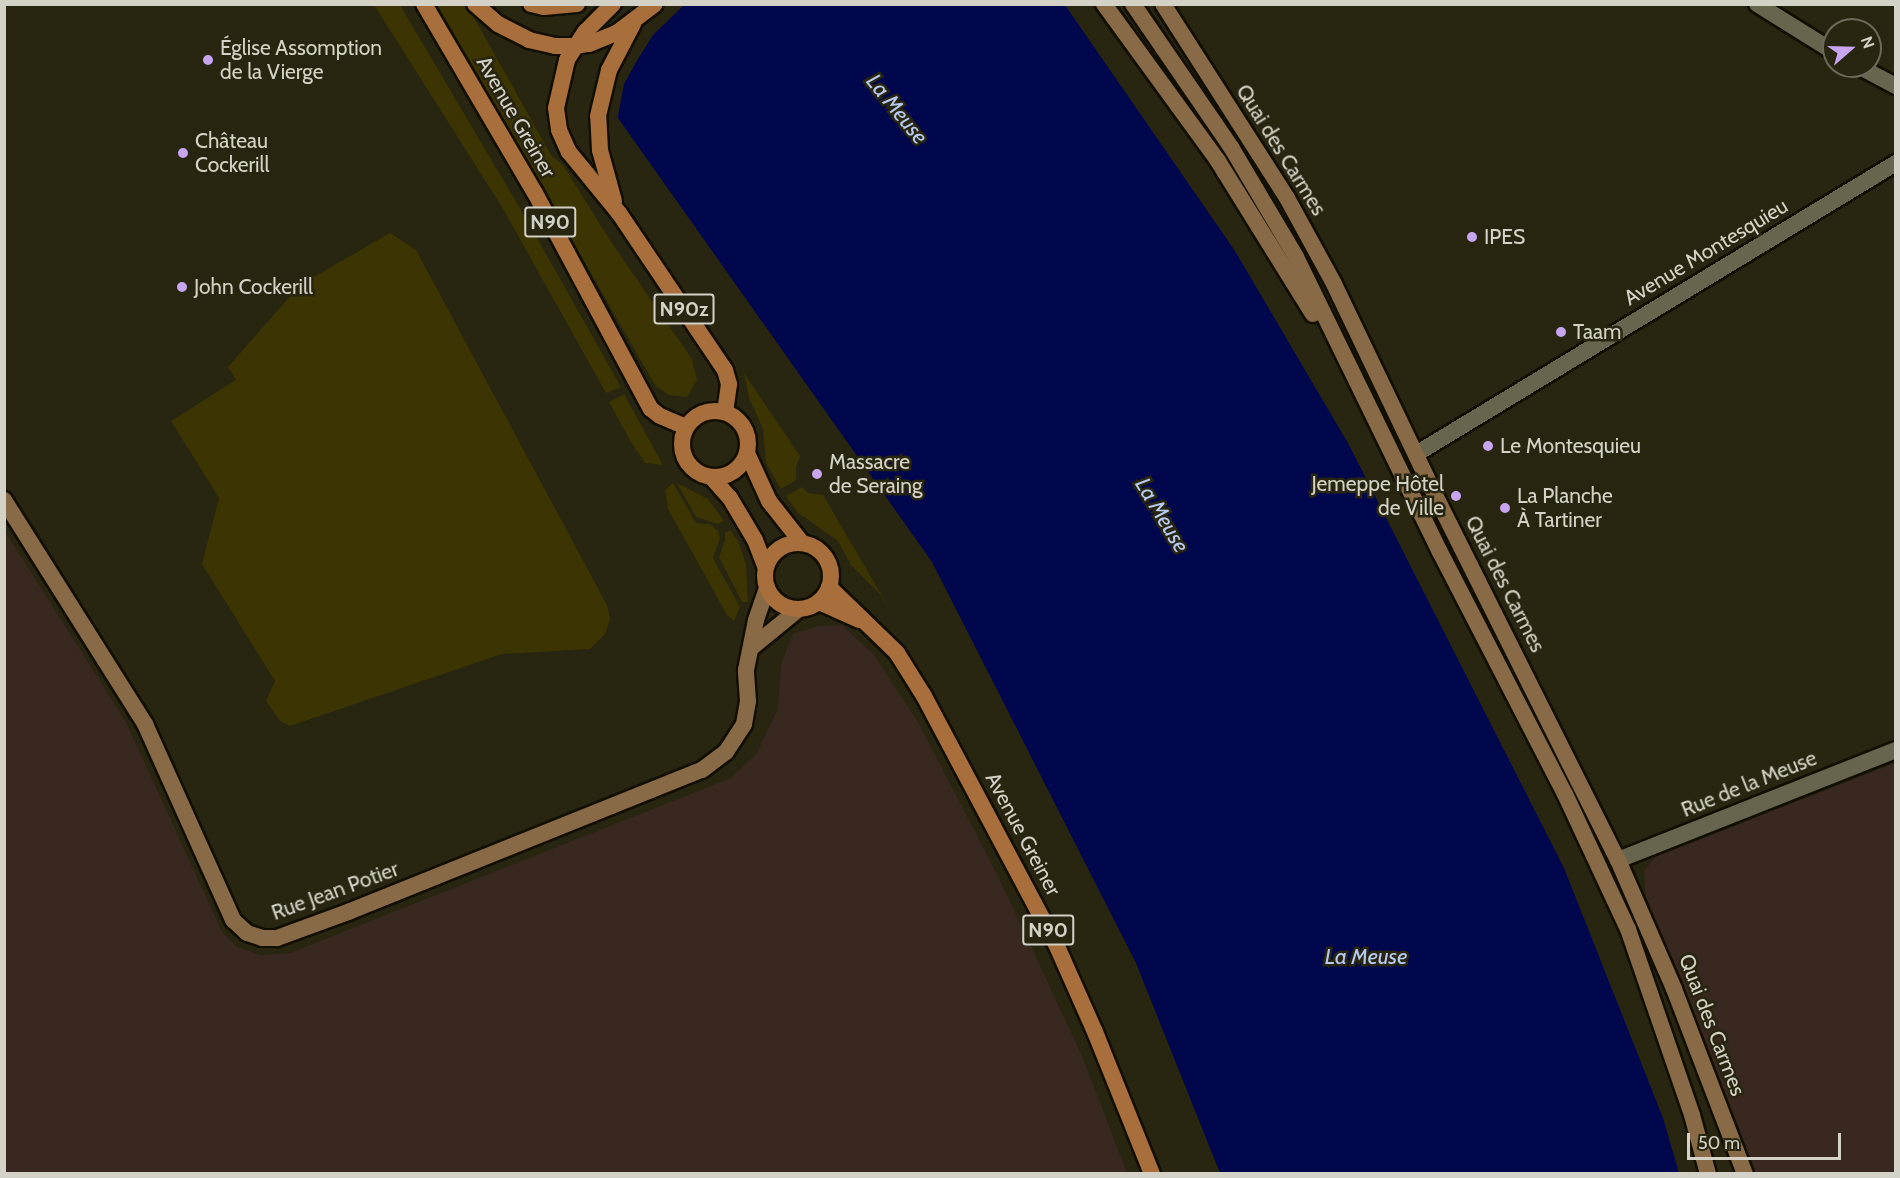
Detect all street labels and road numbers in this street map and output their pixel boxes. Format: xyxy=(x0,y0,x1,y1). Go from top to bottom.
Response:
street label: Avenue Greiner xyxy=(471,52,561,182)
street label: Quai des Carmes xyxy=(1231,80,1331,220)
street label: Avenue Montesquieu xyxy=(1620,193,1792,311)
road number: N90 xyxy=(523,205,577,239)
road number: N90z xyxy=(652,292,716,326)
street label: Quai des Carmes xyxy=(1460,512,1550,656)
street label: Rue de la Meuse xyxy=(1678,745,1820,823)
street label: Avenue Greiner xyxy=(980,768,1066,900)
street label: Rue Jean Potier xyxy=(268,856,402,926)
road number: N90 xyxy=(1021,913,1075,947)
street label: Quai des Carmes xyxy=(1673,951,1751,1099)

